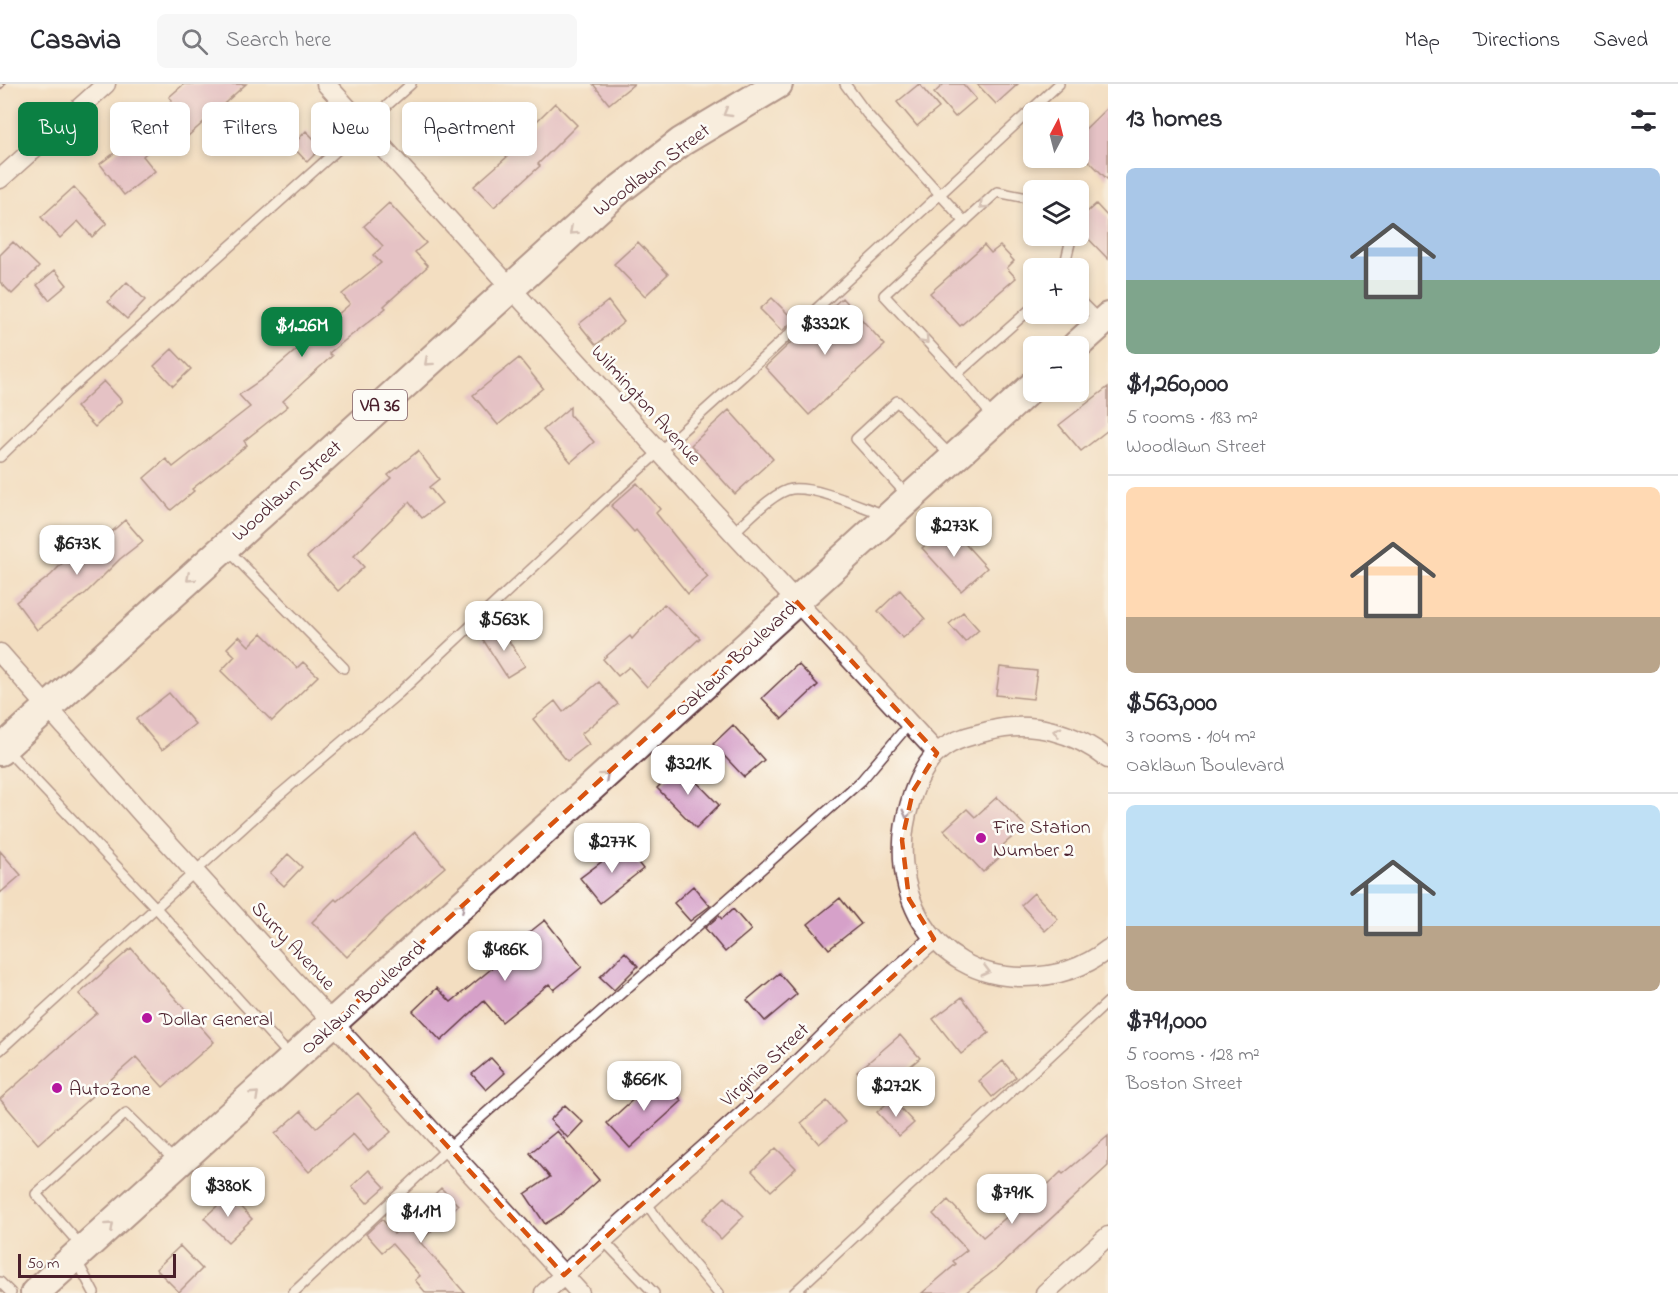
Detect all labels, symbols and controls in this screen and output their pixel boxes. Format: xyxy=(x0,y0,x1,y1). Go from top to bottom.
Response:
search box xyxy=(157,14,577,68)
text: Casavia xyxy=(30,21,121,62)
icon: search xyxy=(178,25,211,58)
text: Search here xyxy=(226,25,331,57)
text: Map xyxy=(1404,26,1440,56)
text: Directions xyxy=(1473,26,1560,56)
text: Saved xyxy=(1593,26,1648,56)
text: 13 homes xyxy=(1126,101,1222,139)
chip: Buy xyxy=(18,102,98,156)
chip: Rent xyxy=(110,102,190,156)
chip: Filters xyxy=(202,102,299,156)
chip: New xyxy=(311,102,390,156)
chip: Apartment xyxy=(402,102,537,156)
north arrow xyxy=(1023,102,1089,168)
map controls xyxy=(1023,102,1089,402)
icon: filters xyxy=(1627,104,1660,137)
one-way arrow xyxy=(723,105,733,117)
street label: Woodlawn Street xyxy=(588,117,717,225)
button: layers xyxy=(1023,180,1089,246)
one-way arrow xyxy=(980,198,990,209)
icon: home xyxy=(1339,207,1447,315)
one-way arrow xyxy=(569,224,579,235)
button: + xyxy=(1023,258,1089,324)
pin: $332K xyxy=(783,305,867,356)
pin: $1.26M xyxy=(253,307,351,358)
text: $332K xyxy=(801,310,849,339)
text: $1.26M xyxy=(275,312,329,341)
one-way arrow xyxy=(918,333,929,343)
button: − xyxy=(1023,336,1089,402)
street label: Wilmington Avenue xyxy=(582,339,707,473)
one-way arrow xyxy=(424,354,435,365)
text: $1,260,000 xyxy=(1126,366,1228,404)
road number: VA 36 xyxy=(353,390,407,420)
text: 5 rooms · 183 m² xyxy=(1126,404,1258,433)
text: Woodlawn Street xyxy=(1126,433,1266,462)
street label: Woodlawn Street xyxy=(226,434,350,550)
pin: $273K xyxy=(912,507,996,558)
text: $273K xyxy=(930,512,978,541)
pin: $673K xyxy=(35,525,119,576)
icon: home xyxy=(1339,526,1447,634)
text: $673K xyxy=(53,530,101,559)
one-way arrow xyxy=(187,571,197,582)
street label: Oaklawn Boulevard xyxy=(669,595,805,724)
pin: $563K xyxy=(462,601,546,652)
text: $563K xyxy=(479,606,529,635)
text: $563,000 xyxy=(1126,685,1217,723)
text: 3 rooms · 104 m² xyxy=(1126,723,1256,752)
one-way arrow xyxy=(1052,727,1063,739)
pin: $321K xyxy=(646,745,730,796)
text: $321K xyxy=(665,750,711,779)
text: Oaklawn Boulevard xyxy=(1126,752,1284,781)
one-way arrow xyxy=(599,772,609,783)
one-way arrow xyxy=(901,809,914,819)
place label: Fire Station Number 2 xyxy=(992,814,1091,866)
pin: $277K xyxy=(570,823,654,874)
text: $277K xyxy=(588,828,636,857)
marker: Fire Station Number 2 xyxy=(974,831,988,845)
icon: home xyxy=(1339,844,1447,952)
street label: Surry Avenue xyxy=(243,896,341,998)
one-way arrow xyxy=(454,903,465,914)
pin: $486K xyxy=(463,931,547,982)
street label: Oaklawn Boulevard xyxy=(295,935,432,1063)
text: $486K xyxy=(482,936,528,965)
one-way arrow xyxy=(980,964,991,976)
text: $791,000 xyxy=(1126,1003,1207,1041)
place label: Dollar General xyxy=(158,1006,273,1035)
marker: Dollar General xyxy=(140,1011,154,1025)
street label: Virginia Street xyxy=(714,1017,818,1116)
text: 5 rooms · 128 m² xyxy=(1126,1041,1260,1070)
pin: $661K xyxy=(602,1061,686,1112)
text: $661K xyxy=(621,1066,667,1095)
pin: $272K xyxy=(854,1067,938,1118)
text: Boston Street xyxy=(1126,1070,1242,1099)
text: $272K xyxy=(871,1072,921,1101)
place label: AutoZone xyxy=(69,1076,150,1105)
marker: AutoZone xyxy=(50,1081,64,1095)
one-way arrow xyxy=(248,1091,259,1102)
pin: $380K xyxy=(186,1167,270,1218)
text: $380K xyxy=(205,1172,251,1201)
pin: $791K xyxy=(970,1174,1054,1225)
text: $791K xyxy=(991,1179,1033,1208)
pin: $1.1M xyxy=(379,1193,463,1244)
text: $1.1M xyxy=(400,1198,442,1227)
one-way arrow xyxy=(103,1222,114,1233)
scale bar xyxy=(18,1251,176,1278)
text: 50 m xyxy=(27,1252,59,1276)

